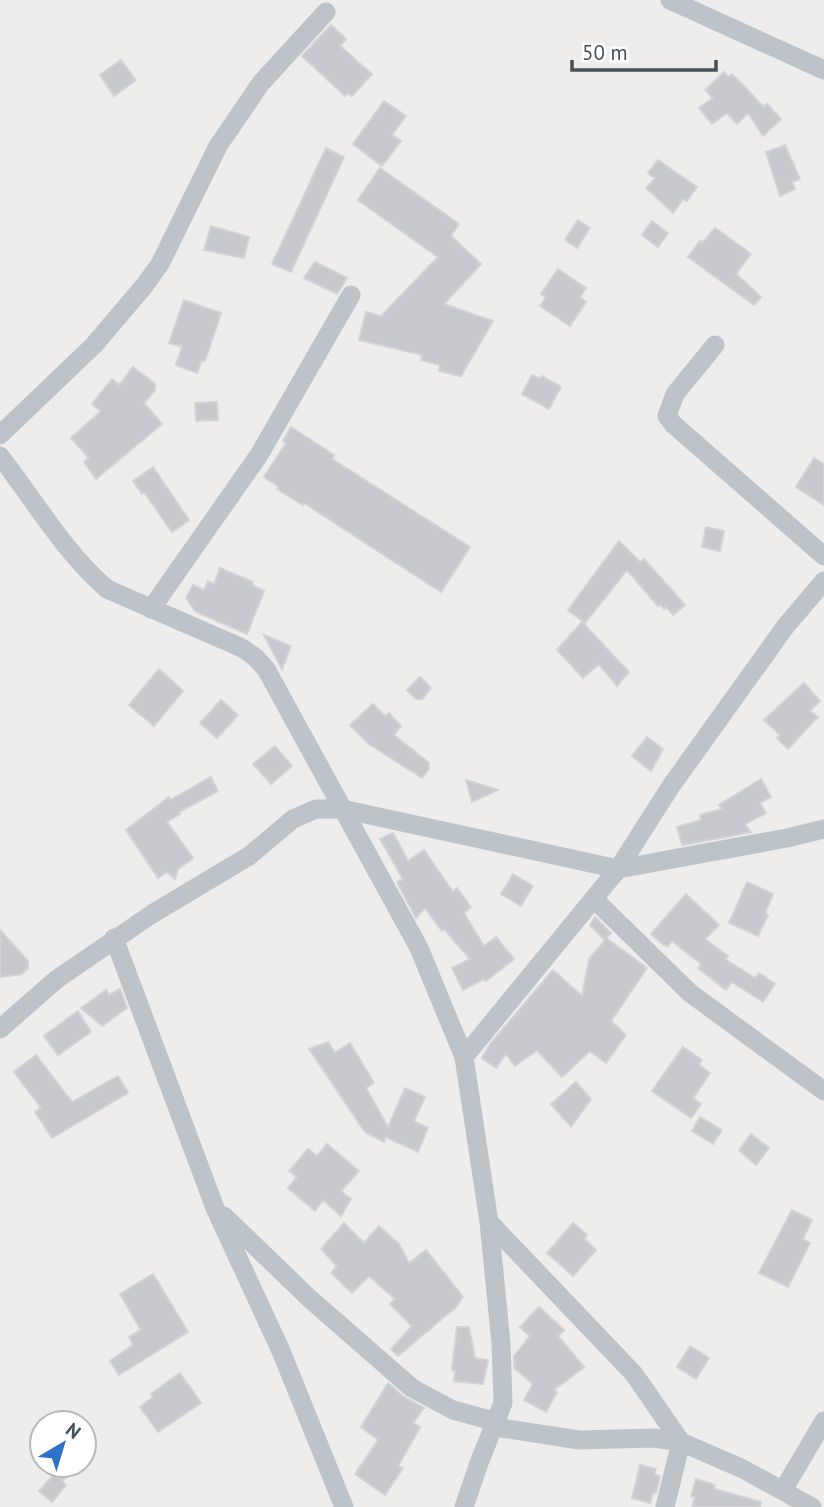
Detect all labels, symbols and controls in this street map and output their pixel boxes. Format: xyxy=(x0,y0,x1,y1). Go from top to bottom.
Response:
scale bar xyxy=(572,28,716,72)
text: 50 m xyxy=(582,39,628,66)
north arrow xyxy=(28,1409,98,1479)
text: N xyxy=(61,1417,86,1444)

